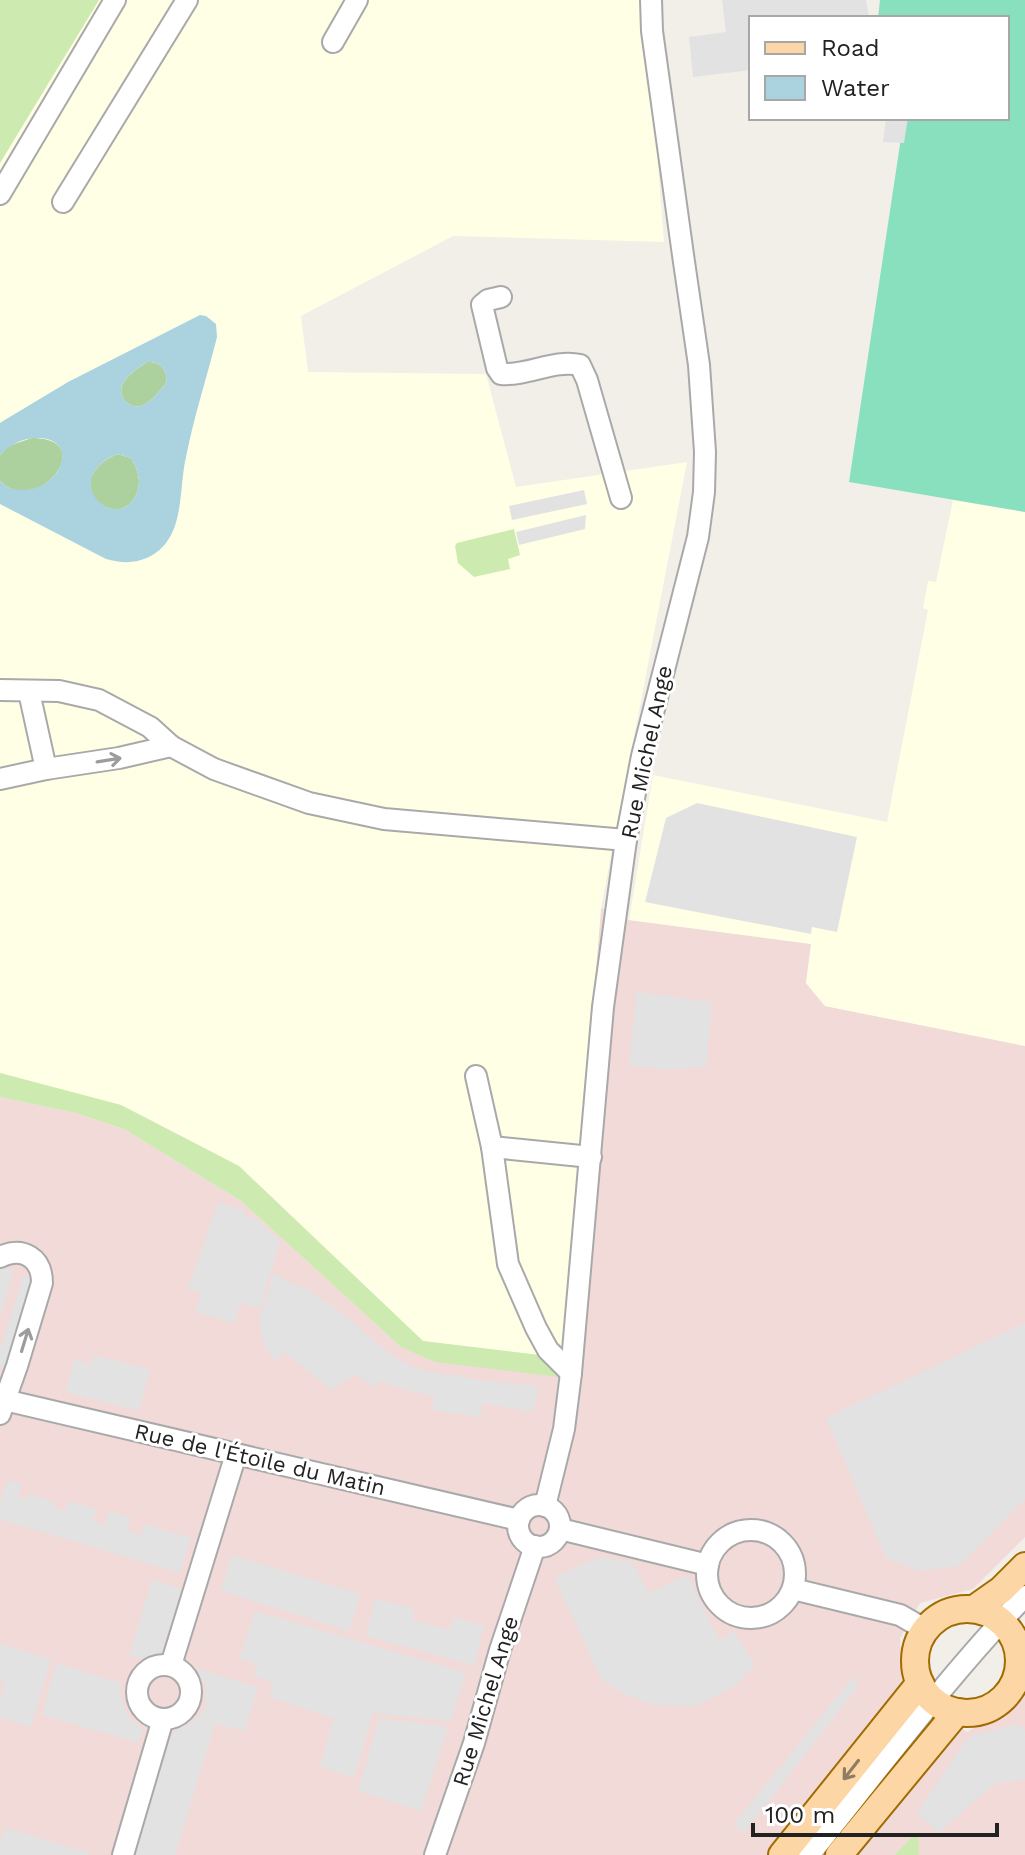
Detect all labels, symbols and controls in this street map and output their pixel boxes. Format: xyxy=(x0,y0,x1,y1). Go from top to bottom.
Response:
legend xyxy=(749,16,1009,120)
text: Road xyxy=(821,34,880,62)
text: Water xyxy=(821,74,890,102)
street label: Rue Michel Ange xyxy=(616,663,677,841)
one-way arrow xyxy=(96,751,121,766)
one-way arrow xyxy=(18,1328,33,1354)
street label: Rue de l'Étoile du Matin xyxy=(132,1418,388,1501)
street label: Rue Michel Ange xyxy=(448,1613,523,1789)
one-way arrow xyxy=(842,1759,859,1780)
scale bar xyxy=(753,1787,997,1837)
text: 100 m xyxy=(765,1801,835,1829)

